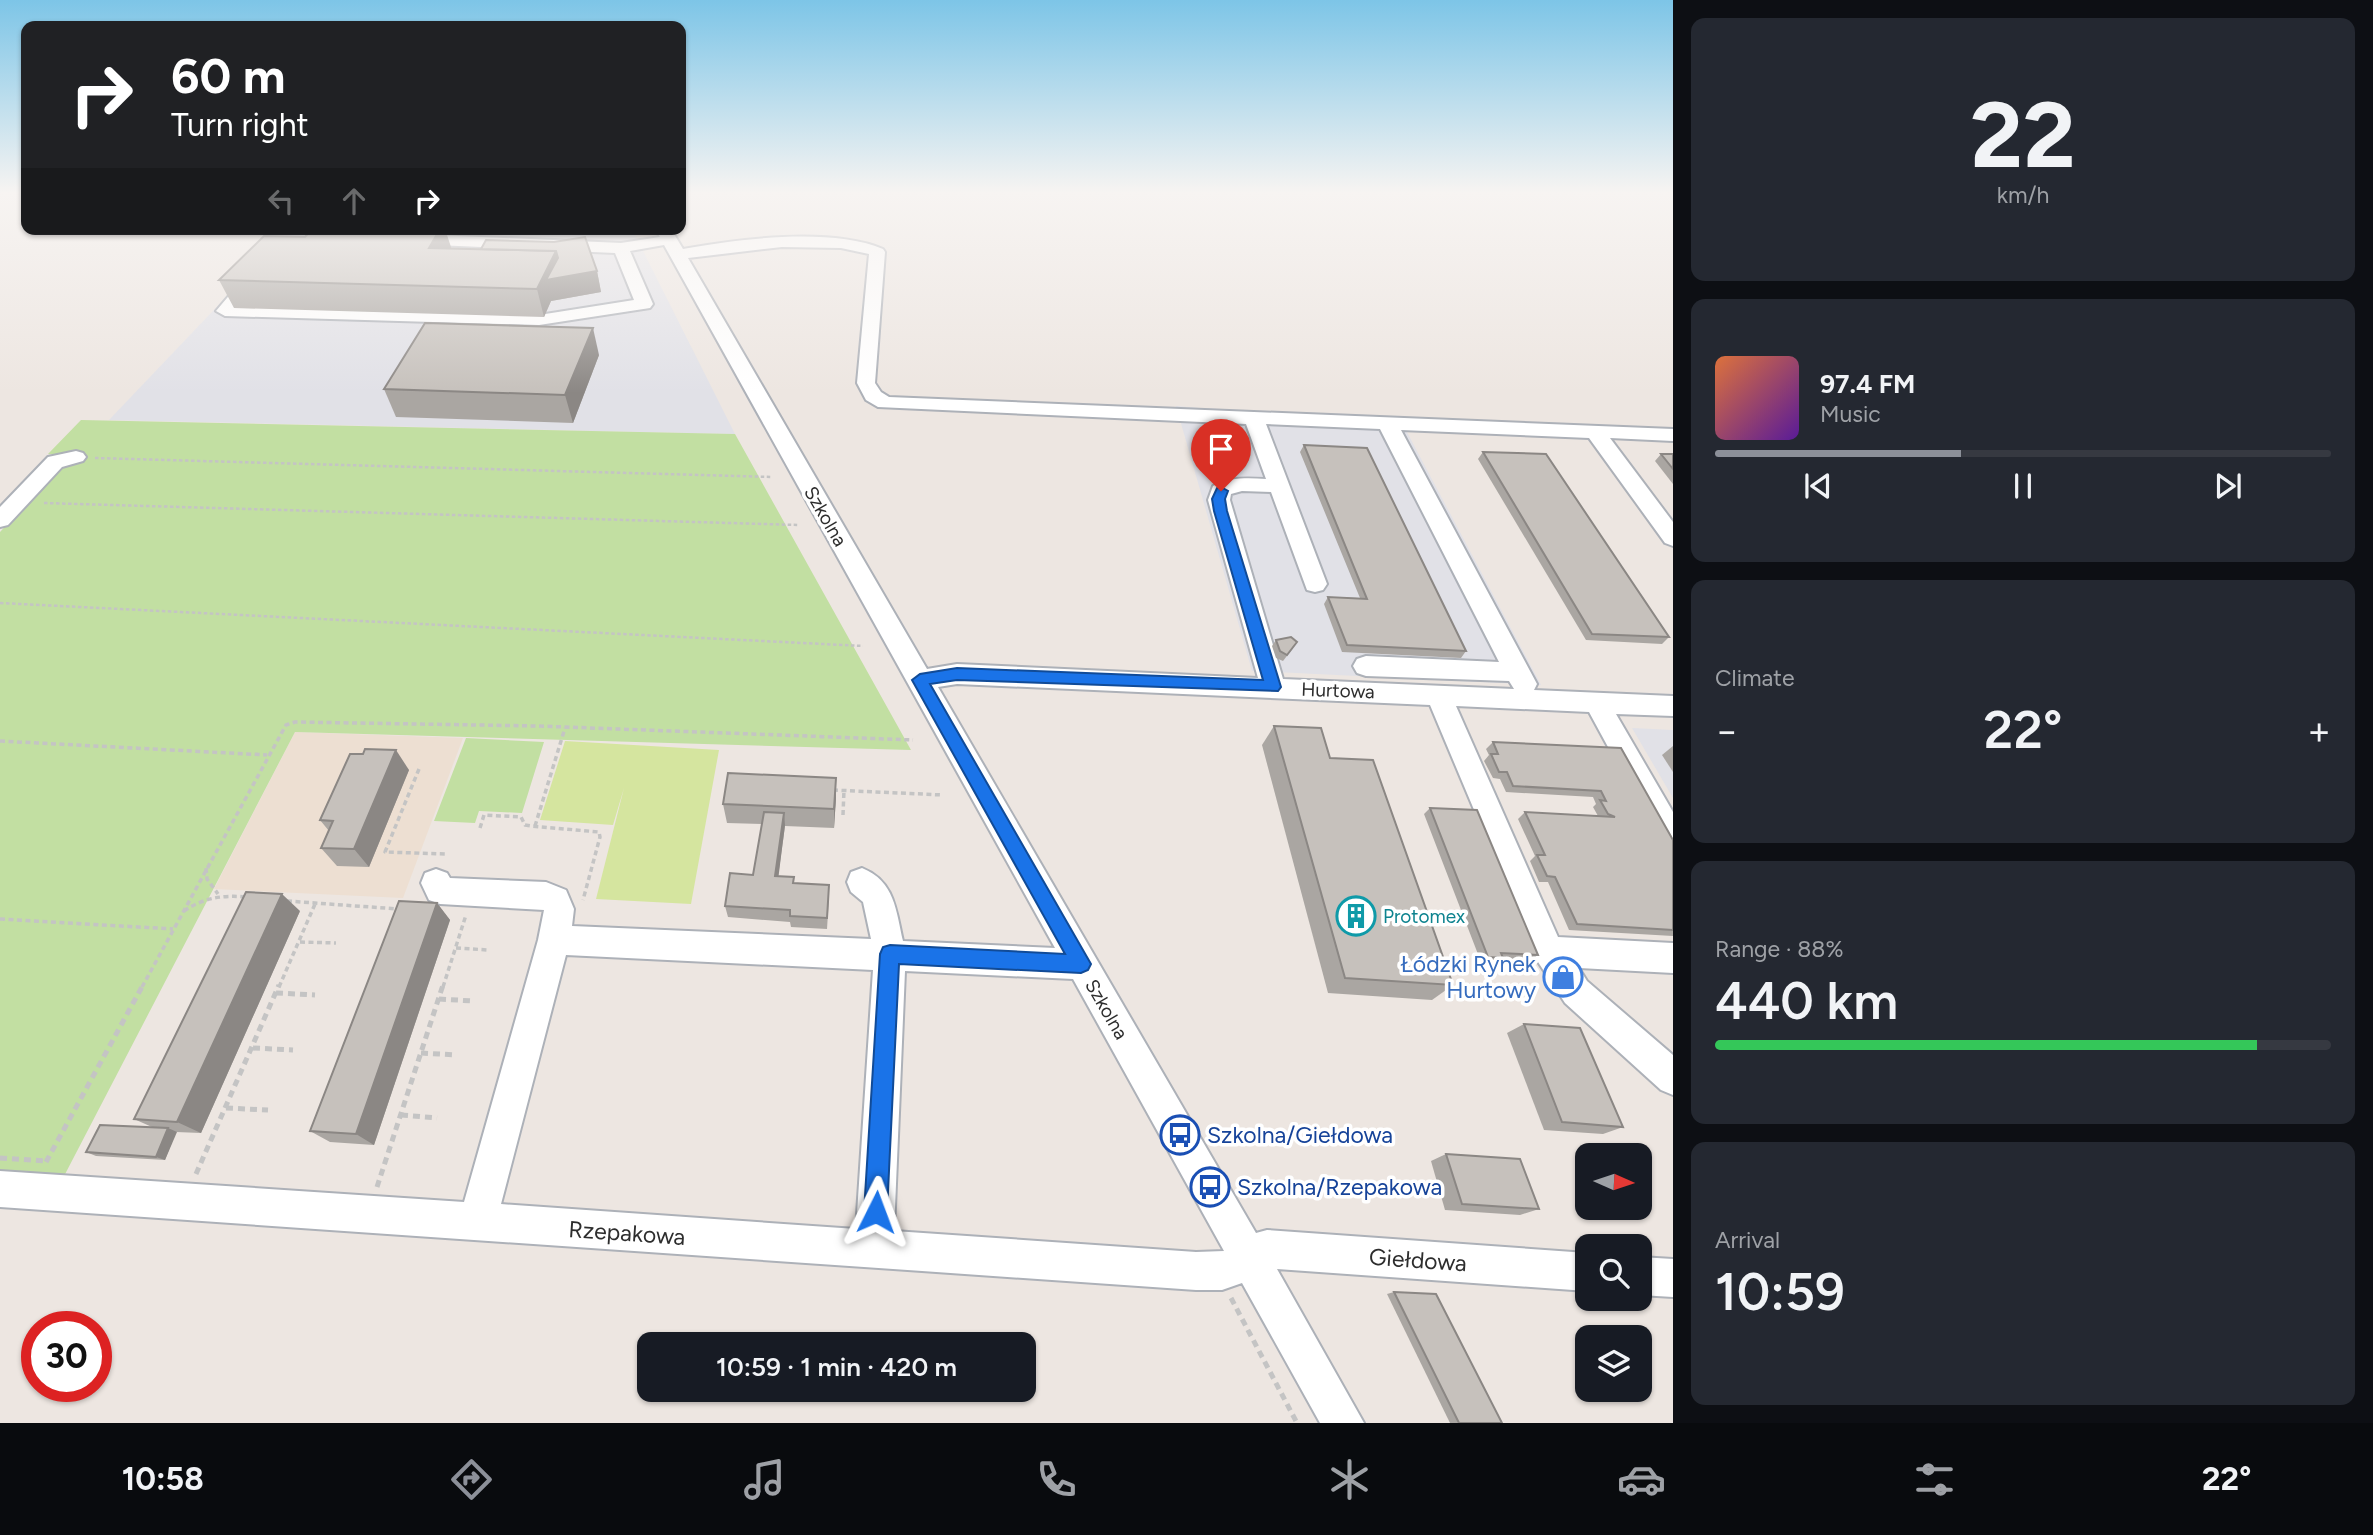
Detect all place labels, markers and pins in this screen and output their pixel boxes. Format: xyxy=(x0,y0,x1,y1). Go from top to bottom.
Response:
pin xyxy=(1191,419,1251,491)
building icon: Protomex xyxy=(1335,895,1377,937)
place label: Protomex xyxy=(1383,905,1465,928)
place label: Łódzki Rynek Hurtowy xyxy=(1401,950,1537,1004)
shop icon: Łódzki Rynek Hurtowy xyxy=(1542,956,1584,998)
bus stop icon: Szkolna/Giełdowa xyxy=(1159,1114,1201,1156)
place label: Szkolna/Giełdowa xyxy=(1207,1121,1393,1149)
bus stop icon: Szkolna/Rzepakowa xyxy=(1189,1166,1231,1208)
place label: Szkolna/Rzepakowa xyxy=(1237,1173,1442,1201)

